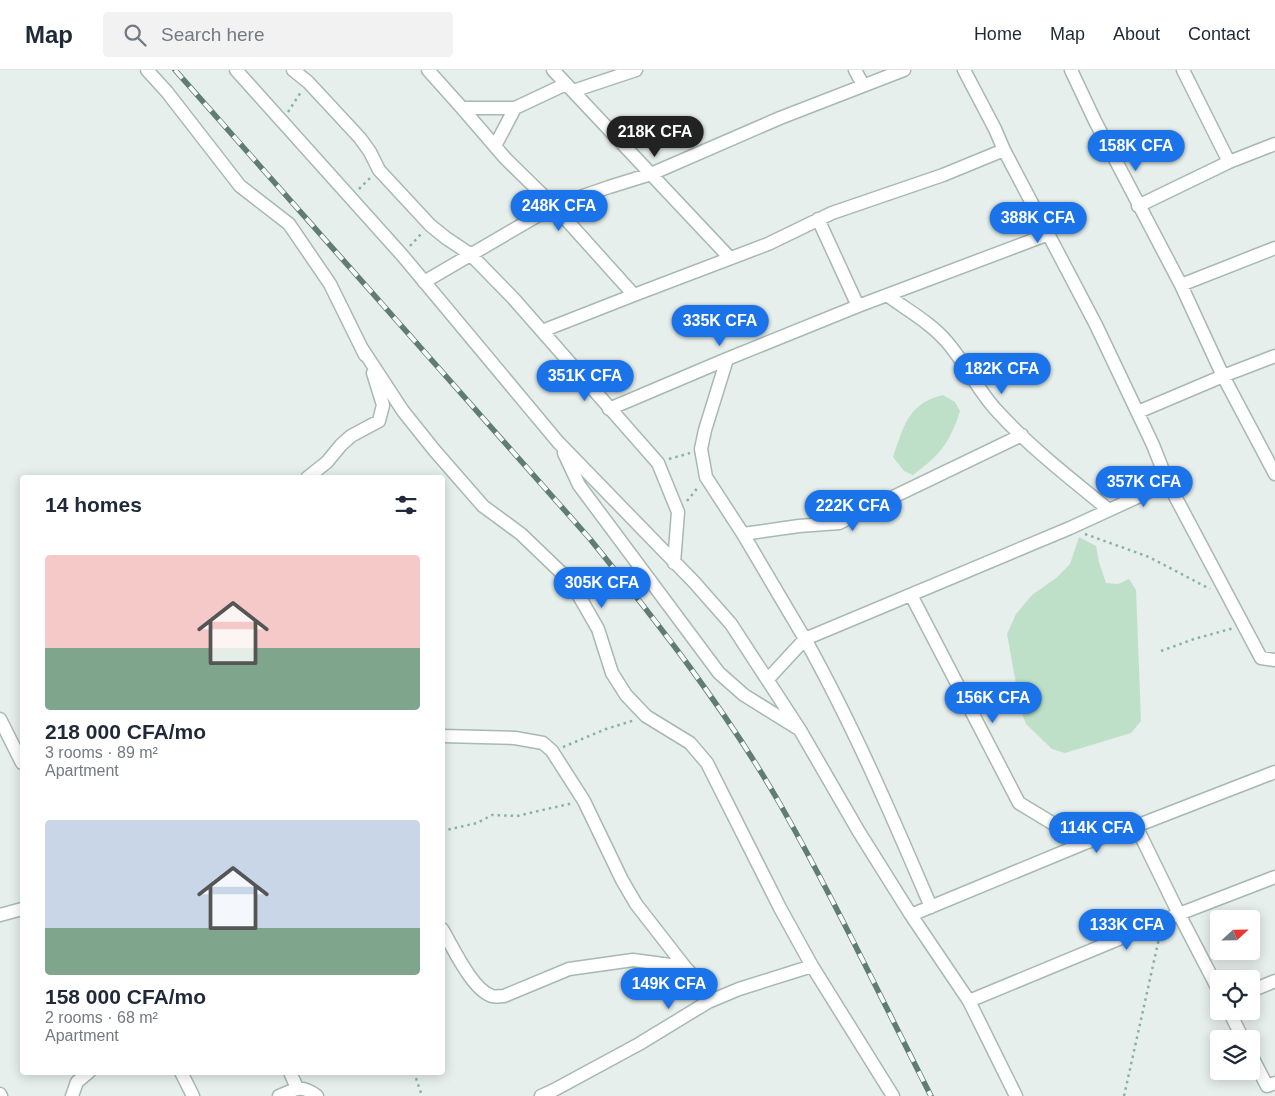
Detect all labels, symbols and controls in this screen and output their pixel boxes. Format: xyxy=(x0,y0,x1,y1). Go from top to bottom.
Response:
search box xyxy=(103,12,453,57)
text: Map xyxy=(25,21,73,48)
icon: search xyxy=(121,21,149,49)
text: Search here xyxy=(161,24,265,45)
text: Home xyxy=(974,24,1022,44)
text: Map xyxy=(1050,24,1085,44)
text: About xyxy=(1113,24,1160,44)
text: Contact xyxy=(1188,24,1250,44)
pin: 218K CFA xyxy=(603,116,707,158)
text: 218K CFA xyxy=(618,123,692,140)
pin: 158K CFA xyxy=(1084,129,1188,172)
text: 158K CFA xyxy=(1099,137,1173,154)
pin: 248K CFA xyxy=(507,190,611,232)
text: 248K CFA xyxy=(522,197,596,214)
pin: 388K CFA xyxy=(986,202,1090,244)
text: 388K CFA xyxy=(1001,209,1075,226)
pin: 335K CFA xyxy=(668,304,772,347)
text: 335K CFA xyxy=(683,312,757,329)
pin: 182K CFA xyxy=(950,352,1054,395)
pin: 351K CFA xyxy=(533,360,637,402)
text: 182K CFA xyxy=(965,360,1039,377)
text: 351K CFA xyxy=(548,367,622,384)
pin: 357K CFA xyxy=(1092,466,1196,508)
text: 357K CFA xyxy=(1107,473,1181,490)
pin: 222K CFA xyxy=(801,490,905,532)
icon: filters xyxy=(392,491,420,519)
text: 14 homes xyxy=(45,493,142,516)
text: 222K CFA xyxy=(816,497,890,514)
pin: 305K CFA xyxy=(550,566,654,609)
text: 305K CFA xyxy=(565,574,639,591)
icon: home xyxy=(188,588,278,678)
pin: 156K CFA xyxy=(941,682,1045,724)
text: 156K CFA xyxy=(956,689,1030,706)
text: 218 000 CFA/mo xyxy=(45,720,206,743)
text: 3 rooms · 89 m² xyxy=(45,744,158,761)
text: Apartment xyxy=(45,762,119,779)
pin: 114K CFA xyxy=(1045,812,1149,854)
text: 114K CFA xyxy=(1060,819,1134,836)
icon: home xyxy=(188,853,278,943)
pin: 133K CFA xyxy=(1075,908,1179,951)
north arrow xyxy=(1210,910,1260,960)
map controls xyxy=(1210,910,1260,1080)
text: 133K CFA xyxy=(1090,916,1164,933)
pin: 149K CFA xyxy=(617,968,721,1010)
button: locate xyxy=(1210,970,1260,1020)
text: 149K CFA xyxy=(632,975,706,992)
text: 158 000 CFA/mo xyxy=(45,985,206,1008)
text: 2 rooms · 68 m² xyxy=(45,1009,158,1026)
text: Apartment xyxy=(45,1027,119,1044)
button: layers xyxy=(1210,1030,1260,1080)

